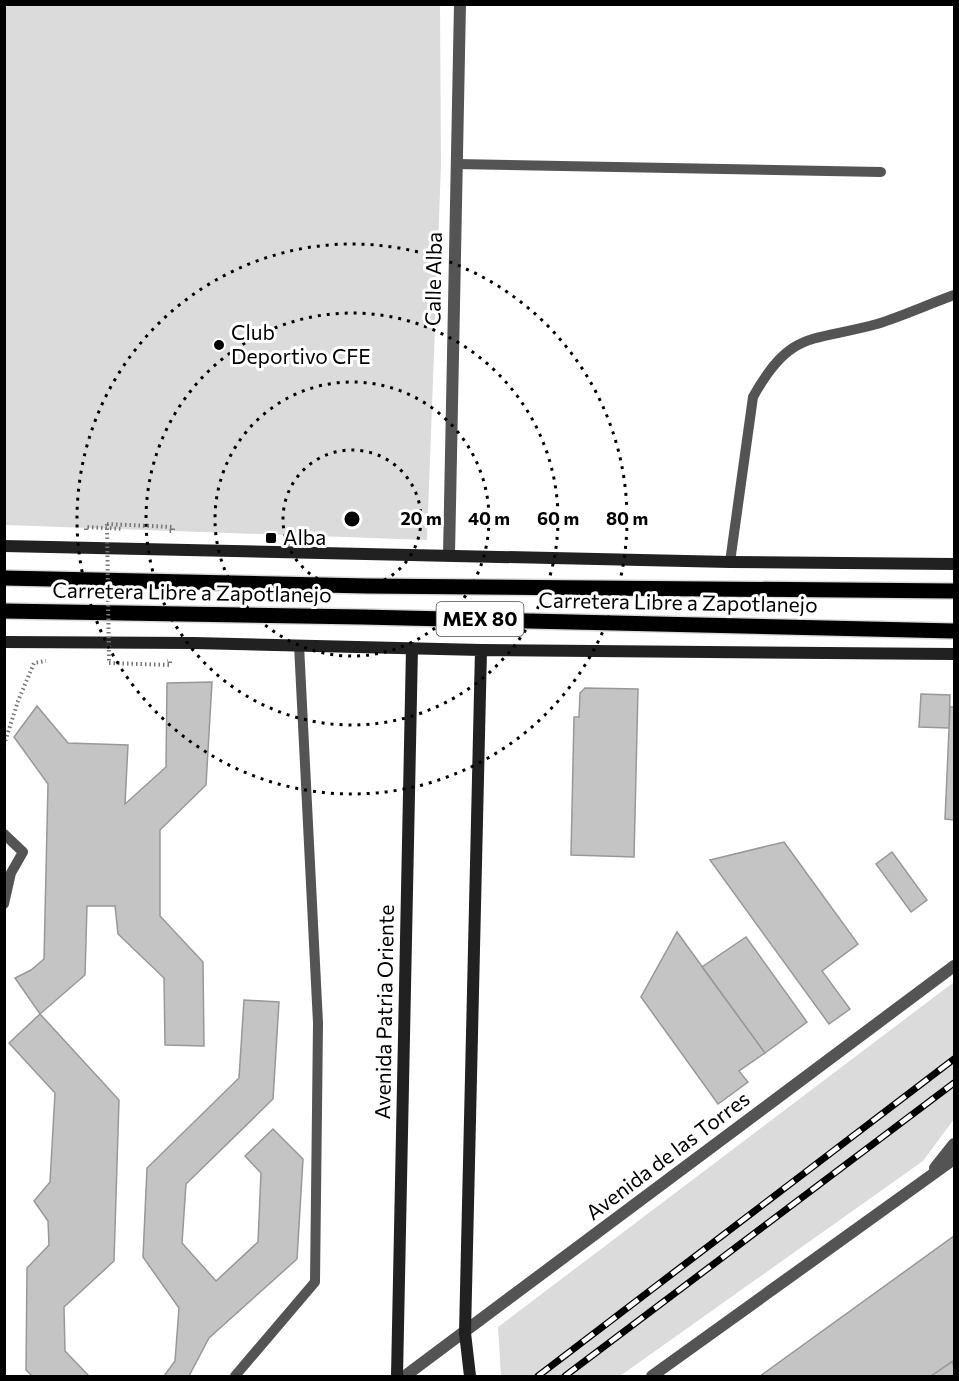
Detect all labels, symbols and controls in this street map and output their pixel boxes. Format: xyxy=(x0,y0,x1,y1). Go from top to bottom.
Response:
street label: Calle Alba xyxy=(419,232,446,326)
place label: Club Deportivo CFE xyxy=(231,319,371,368)
marker: Club Deportivo CFE xyxy=(212,338,226,352)
text: 20 m xyxy=(400,507,442,529)
text: 40 m xyxy=(468,507,510,529)
text: 60 m xyxy=(537,507,579,529)
text: 80 m xyxy=(606,507,648,529)
centre of rings xyxy=(342,509,362,529)
place label: Alba xyxy=(283,524,326,549)
marker: Alba xyxy=(264,531,278,545)
street label: Carretera Libre a Zapotlanejo xyxy=(52,577,332,606)
street label: Carretera Libre a Zapotlanejo xyxy=(538,587,818,616)
road number: MEX 80 xyxy=(436,602,524,636)
street label: Avenida Patria Oriente xyxy=(369,904,398,1120)
street label: Avenida de las Torres xyxy=(580,1085,754,1224)

